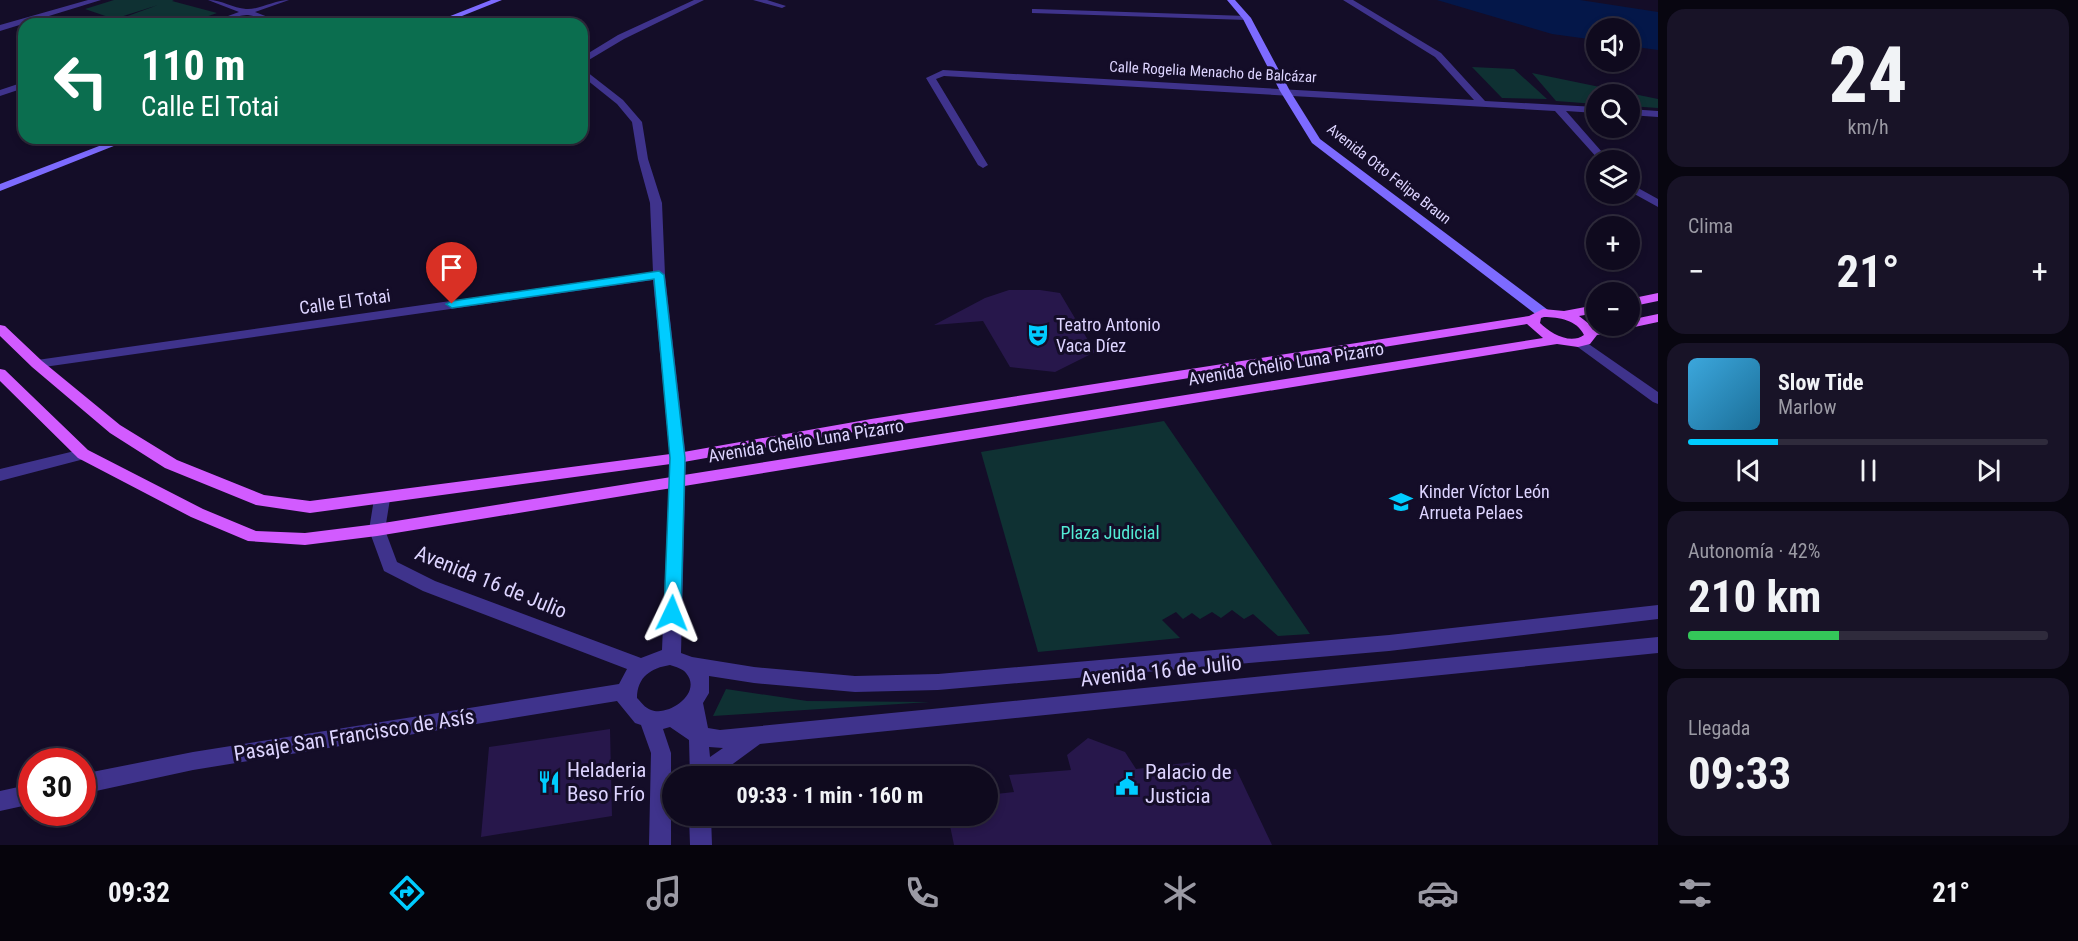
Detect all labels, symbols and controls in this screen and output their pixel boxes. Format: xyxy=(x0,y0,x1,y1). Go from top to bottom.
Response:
map controls xyxy=(1586,18,1640,336)
button: sound xyxy=(1586,18,1640,72)
text: 24 xyxy=(1829,30,1907,121)
text: 110 m xyxy=(141,41,246,90)
icon: left xyxy=(42,42,120,120)
street label: Calle Rogelia Menacho de Balcázar xyxy=(1109,58,1318,86)
button: search xyxy=(1586,84,1640,138)
text: Calle El Totai xyxy=(141,91,279,123)
text: km/h xyxy=(1847,115,1889,139)
street label: Avenida Otto Felipe Braun xyxy=(1324,120,1454,228)
button: layers xyxy=(1586,150,1640,204)
text: Clima xyxy=(1688,214,1733,238)
button: + xyxy=(1586,216,1640,270)
pin xyxy=(426,242,477,304)
text: 21° xyxy=(1837,245,1900,298)
icon: arrive xyxy=(435,251,468,284)
text: − xyxy=(1688,252,1705,291)
text: + xyxy=(2032,252,2048,291)
button: − xyxy=(1586,282,1640,336)
street label: Calle El Totai xyxy=(298,285,392,318)
place label: Teatro Antonio Vaca Díez xyxy=(1056,314,1161,356)
theatre icon: Teatro Antonio Vaca Díez xyxy=(1025,322,1051,348)
street label: Avenida Chelio Luna Pizarro xyxy=(1186,338,1385,389)
text: Slow Tide xyxy=(1778,370,1864,395)
text: Marlow xyxy=(1778,395,1836,419)
street label: Avenida Chelio Luna Pizarro xyxy=(706,415,905,466)
icon: previous xyxy=(1732,454,1765,487)
icon: pause xyxy=(1852,454,1885,487)
icon: next xyxy=(1972,454,2005,487)
place label: Kinder Víctor León Arrueta Pelaes xyxy=(1419,481,1550,523)
school or university icon: Kinder Víctor León Arrueta Pelaes xyxy=(1388,489,1414,515)
park label: Plaza Judicial xyxy=(1060,522,1160,543)
text: Autonomía · 42% xyxy=(1688,539,1820,563)
street label: Avenida 16 de Julio xyxy=(412,541,570,623)
text: 210 km xyxy=(1688,570,1821,623)
position arrow xyxy=(640,581,704,645)
street label: Avenida 16 de Julio xyxy=(1079,651,1243,691)
street label: Pasaje San Francisco de Asís xyxy=(232,704,476,766)
text: Llegada xyxy=(1688,716,1750,740)
text: 09:33 xyxy=(1688,747,1791,800)
speed limit sign: 30 xyxy=(18,748,96,826)
place label: Heladeria Beso Frío xyxy=(567,758,646,806)
place label: Palacio de Justicia xyxy=(1145,760,1232,808)
restaurant icon: Heladeria Beso Frío xyxy=(536,769,562,795)
public building icon: Palacio de Justicia xyxy=(1114,771,1140,797)
text: 09:33 · 1 min · 160 m xyxy=(737,783,923,808)
icon: directions xyxy=(386,872,428,914)
icon: music xyxy=(643,872,685,914)
icon: phone xyxy=(901,872,943,914)
icon: climate xyxy=(1159,872,1201,914)
icon: car xyxy=(1417,872,1459,914)
icon: filters xyxy=(1674,872,1716,914)
text: 09:32 xyxy=(108,877,170,909)
text: 21° xyxy=(1932,877,1970,909)

